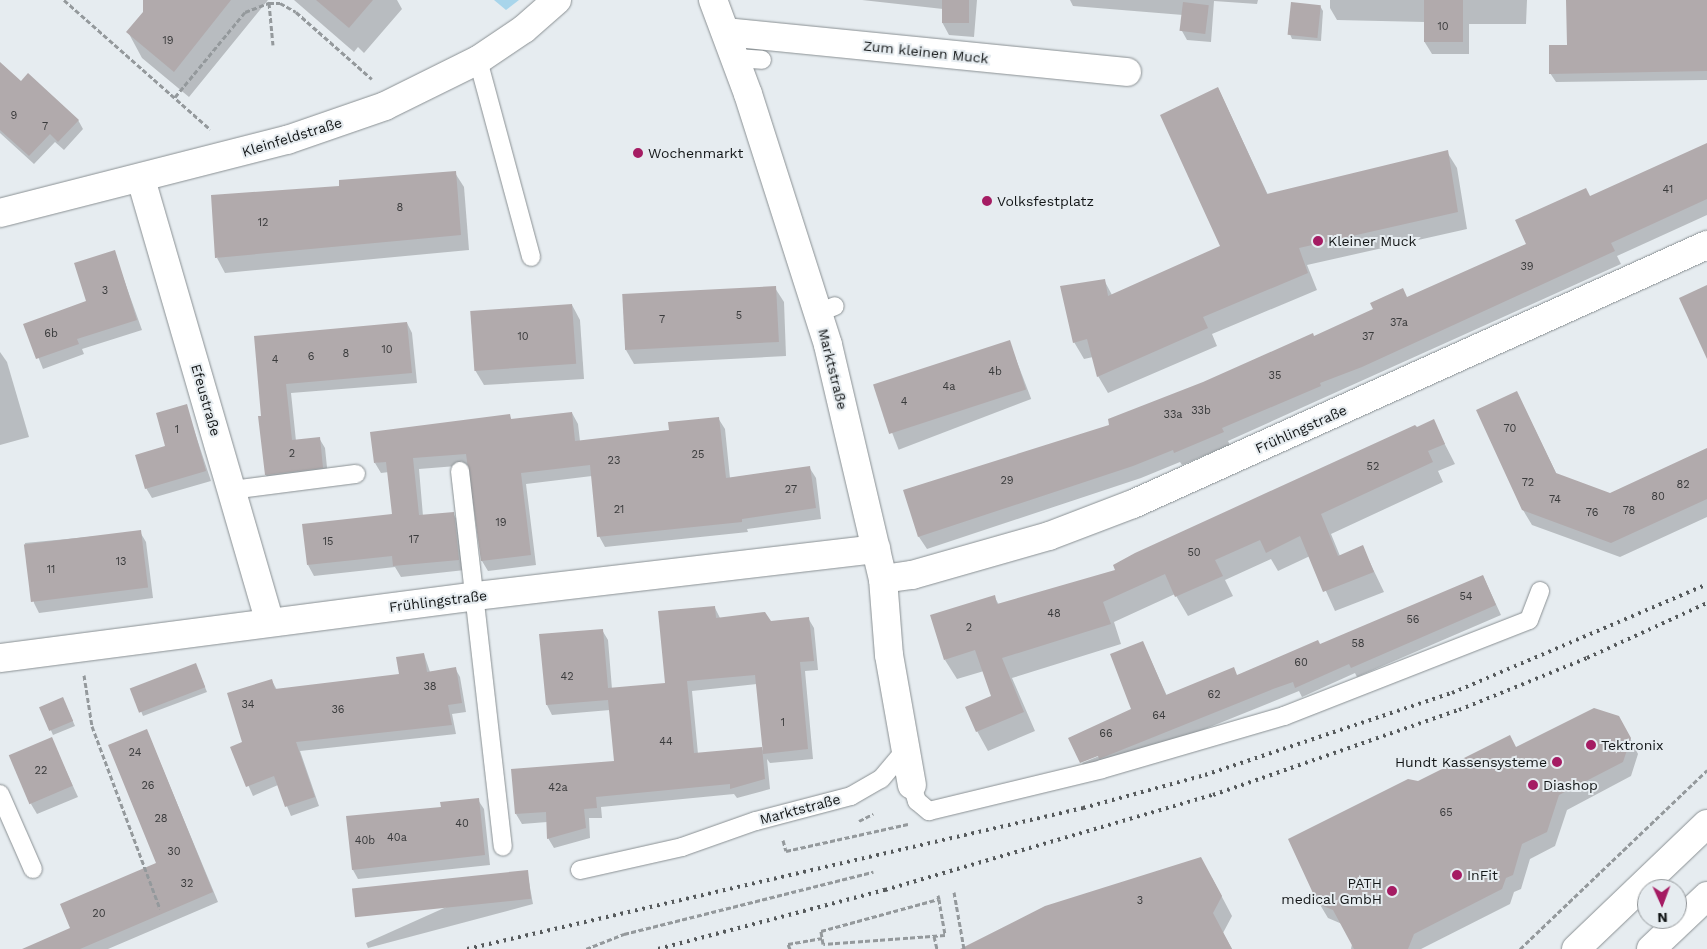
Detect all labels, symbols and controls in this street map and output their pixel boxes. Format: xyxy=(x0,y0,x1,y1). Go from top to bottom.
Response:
house number: 10 xyxy=(1437,20,1449,34)
house number: 19 xyxy=(162,34,174,48)
street label: Zum kleinen Muck xyxy=(863,37,989,67)
house number: 9 xyxy=(11,109,17,123)
street label: Kleinfeldstraße xyxy=(240,114,344,160)
house number: 7 xyxy=(42,120,48,134)
place label: Wochenmarkt xyxy=(648,145,743,161)
marker: Wochenmarkt xyxy=(632,147,644,159)
house number: 41 xyxy=(1663,183,1673,197)
place label: Volksfestplatz xyxy=(997,193,1094,209)
marker: Volksfestplatz xyxy=(981,195,993,207)
house number: 8 xyxy=(397,201,403,215)
house number: 12 xyxy=(258,216,268,230)
place label: Kleiner Muck xyxy=(1328,233,1417,249)
marker: Kleiner Muck xyxy=(1312,235,1324,247)
house number: 39 xyxy=(1520,260,1534,274)
house number: 3 xyxy=(102,284,108,298)
house number: 5 xyxy=(736,309,742,323)
house number: 7 xyxy=(659,313,665,327)
house number: 37a xyxy=(1390,316,1408,330)
house number: 6b xyxy=(44,327,58,341)
street label: Marktstraße xyxy=(815,327,851,411)
house number: 10 xyxy=(517,330,529,344)
house number: 37 xyxy=(1362,330,1374,344)
house number: 10 xyxy=(381,343,393,357)
house number: 8 xyxy=(343,347,349,361)
house number: 6 xyxy=(308,350,314,364)
house number: 4 xyxy=(272,353,278,367)
street label: Efeustraße xyxy=(188,362,224,438)
house number: 4b xyxy=(988,365,1002,379)
house number: 35 xyxy=(1269,369,1281,383)
house number: 4a xyxy=(943,380,955,394)
house number: 4 xyxy=(901,395,907,409)
street label: Frühlingstraße xyxy=(1253,401,1349,457)
house number: 33b xyxy=(1191,404,1211,418)
house number: 33a xyxy=(1163,408,1183,422)
house number: 70 xyxy=(1504,422,1516,436)
house number: 1 xyxy=(175,423,179,437)
house number: 2 xyxy=(289,447,295,461)
house number: 25 xyxy=(692,448,704,462)
house number: 23 xyxy=(608,454,620,468)
house number: 52 xyxy=(1367,460,1379,474)
house number: 29 xyxy=(1000,474,1014,488)
house number: 72 xyxy=(1522,476,1534,490)
house number: 82 xyxy=(1676,478,1690,492)
house number: 27 xyxy=(785,483,797,497)
house number: 80 xyxy=(1651,490,1665,504)
house number: 74 xyxy=(1549,493,1561,507)
house number: 21 xyxy=(614,503,624,517)
house number: 78 xyxy=(1623,504,1635,518)
house number: 76 xyxy=(1586,506,1598,520)
house number: 19 xyxy=(495,516,507,530)
house number: 17 xyxy=(409,533,419,547)
house number: 15 xyxy=(323,535,333,549)
house number: 50 xyxy=(1187,546,1201,560)
house number: 13 xyxy=(116,555,126,569)
house number: 11 xyxy=(47,563,55,577)
street label: Frühlingstraße xyxy=(388,587,488,615)
house number: 54 xyxy=(1459,590,1473,604)
house number: 48 xyxy=(1047,607,1061,621)
house number: 56 xyxy=(1406,613,1420,627)
house number: 2 xyxy=(966,621,972,635)
house number: 58 xyxy=(1351,637,1365,651)
house number: 60 xyxy=(1294,656,1308,670)
house number: 42 xyxy=(560,670,574,684)
house number: 38 xyxy=(423,680,437,694)
house number: 62 xyxy=(1207,688,1221,702)
house number: 34 xyxy=(241,698,255,712)
house number: 36 xyxy=(331,703,345,717)
house number: 64 xyxy=(1152,709,1166,723)
house number: 1 xyxy=(781,716,785,730)
house number: 66 xyxy=(1099,727,1113,741)
house number: 44 xyxy=(659,735,673,749)
place label: Tektronix xyxy=(1601,737,1664,753)
marker: Tektronix xyxy=(1585,739,1597,751)
house number: 24 xyxy=(129,746,141,760)
place label: Hundt Kassensysteme xyxy=(1395,754,1547,770)
marker: Hundt Kassensysteme xyxy=(1551,756,1563,768)
house number: 22 xyxy=(35,764,47,778)
place label: Diashop xyxy=(1543,777,1598,793)
house number: 26 xyxy=(141,779,155,793)
marker: Diashop xyxy=(1527,779,1539,791)
house number: 42a xyxy=(548,781,568,795)
street label: Marktstraße xyxy=(758,790,842,828)
house number: 65 xyxy=(1439,806,1453,820)
house number: 28 xyxy=(154,812,168,826)
house number: 40 xyxy=(455,817,469,831)
house number: 40a xyxy=(387,831,407,845)
house number: 40b xyxy=(355,834,375,848)
house number: 30 xyxy=(167,845,181,859)
place label: InFit xyxy=(1467,867,1498,883)
marker: InFit xyxy=(1451,869,1463,881)
place label: PATH medical GmbH xyxy=(1281,875,1382,908)
house number: 32 xyxy=(181,877,193,891)
north arrow xyxy=(1637,879,1687,929)
marker: PATH medical GmbH xyxy=(1386,885,1398,897)
house number: 3 xyxy=(1137,894,1143,908)
house number: 20 xyxy=(92,907,106,921)
text: N xyxy=(1657,910,1668,926)

